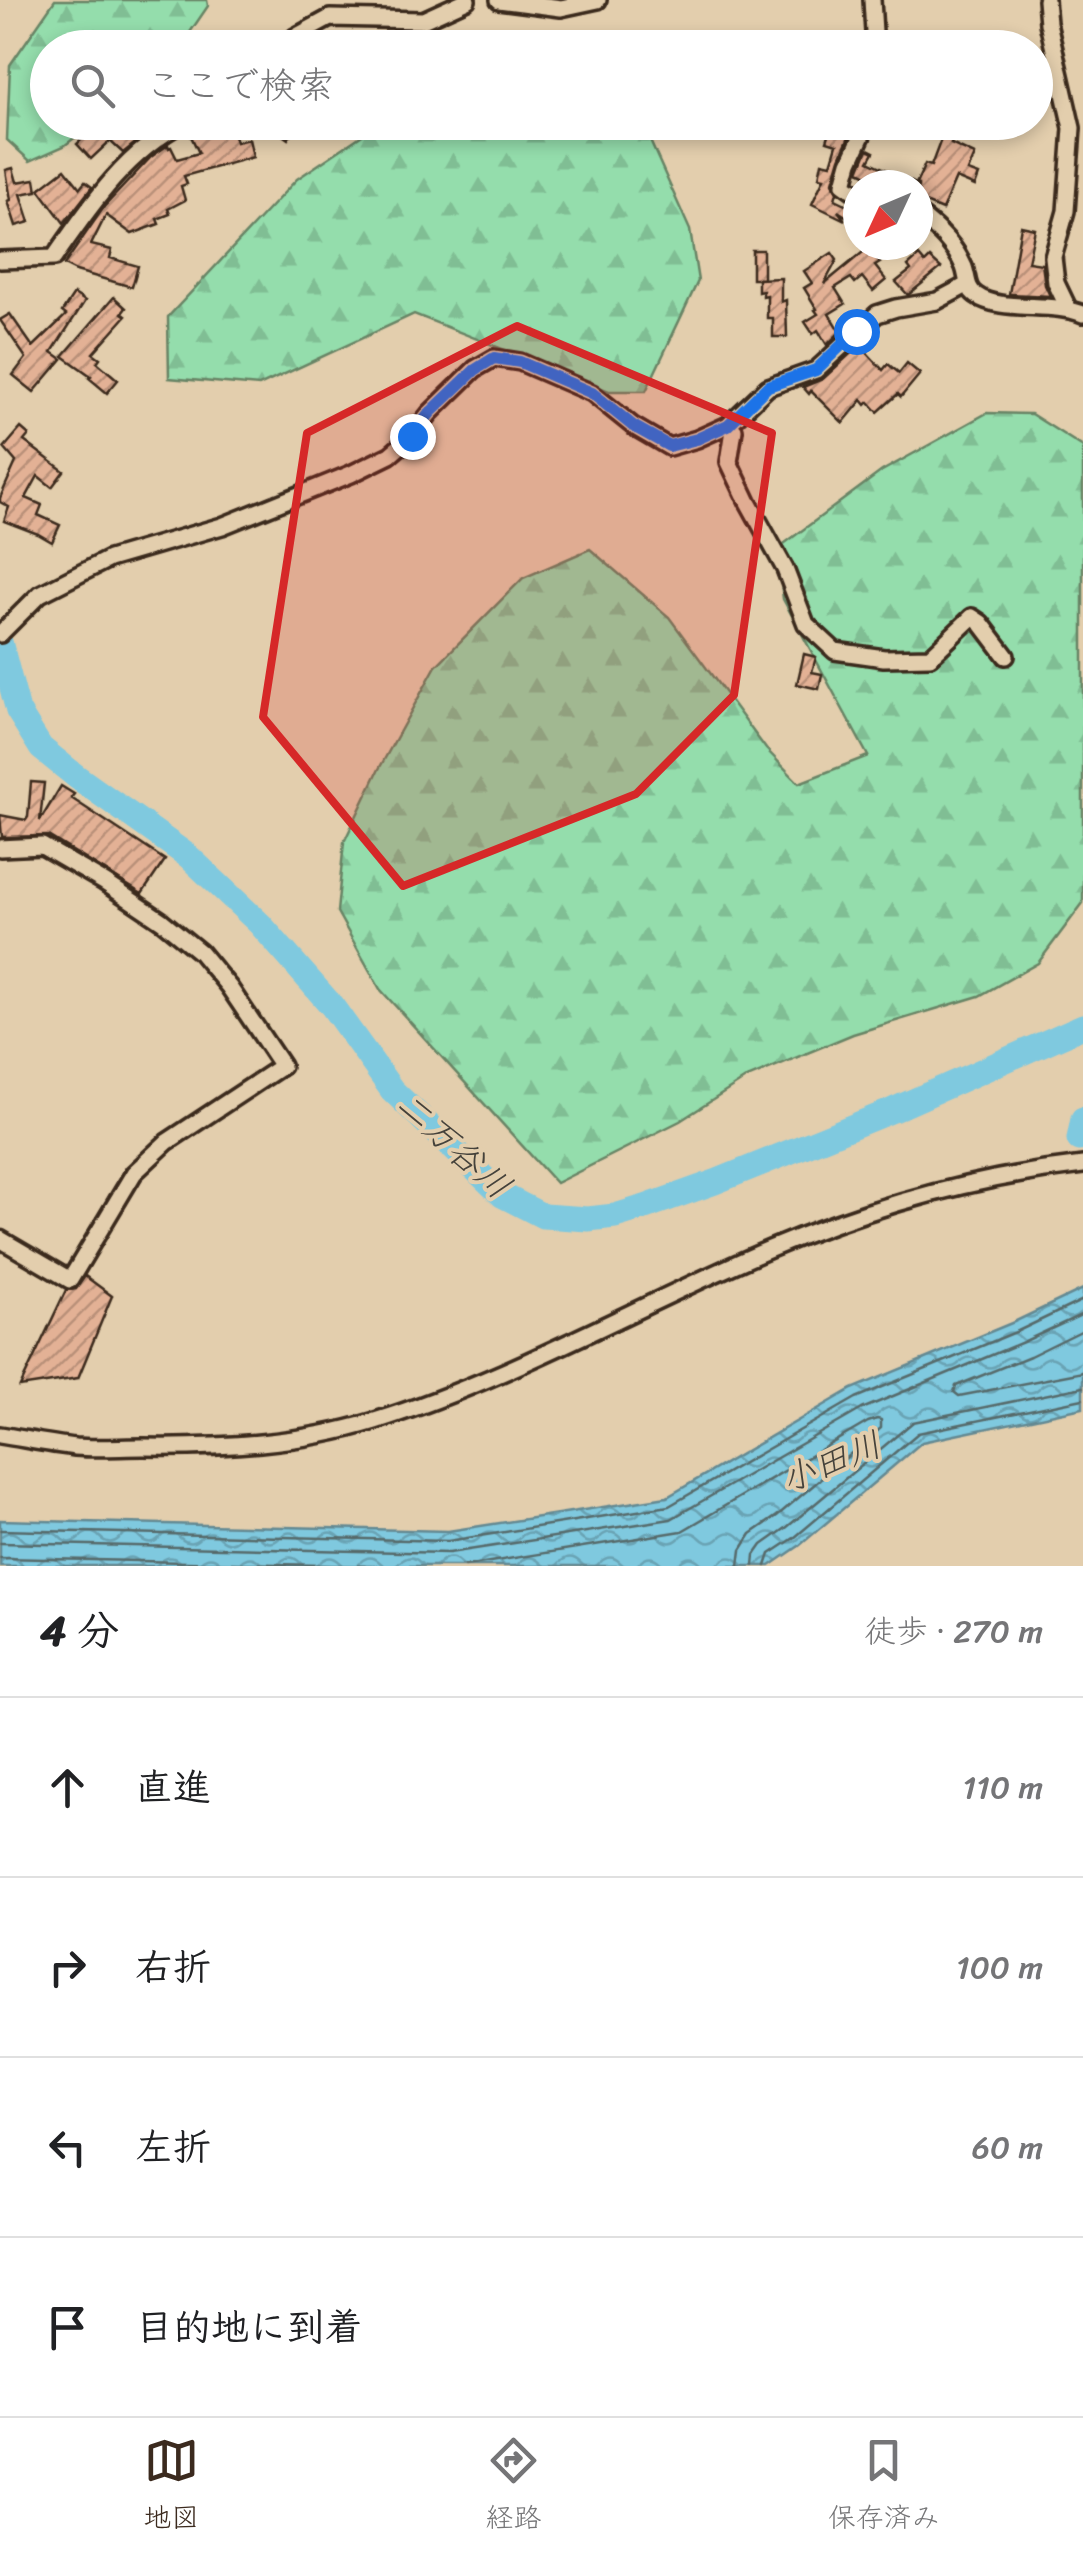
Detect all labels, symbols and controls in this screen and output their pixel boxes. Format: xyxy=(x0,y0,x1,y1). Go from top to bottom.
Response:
search box xyxy=(30,30,1053,140)
text: ここで検索 xyxy=(145,52,335,119)
icon: search xyxy=(65,58,120,113)
north arrow xyxy=(843,170,933,260)
route start xyxy=(834,309,880,355)
route end xyxy=(390,414,436,460)
water label: 二万谷川 xyxy=(381,1075,527,1215)
water label: 小田川 xyxy=(771,1414,891,1510)
text: 4 分 xyxy=(40,1594,119,1668)
text: 徒歩 · 270 m xyxy=(864,1603,1043,1660)
text: 直進 xyxy=(135,1754,211,1821)
text: 110 m xyxy=(962,1759,1043,1816)
icon: ahead xyxy=(40,1760,95,1815)
text: 右折 xyxy=(135,1934,211,2001)
text: 100 m xyxy=(956,1939,1043,1996)
icon: right xyxy=(40,1940,95,1995)
text: 左折 xyxy=(135,2114,211,2181)
text: 60 m xyxy=(972,2119,1043,2176)
icon: left xyxy=(40,2120,95,2175)
text: 目的地に到着 xyxy=(135,2294,363,2361)
icon: arrive xyxy=(40,2300,95,2355)
tab: 地図 xyxy=(143,2433,199,2542)
tab: 経路 xyxy=(485,2433,542,2542)
tab: 保存済み xyxy=(828,2433,940,2542)

